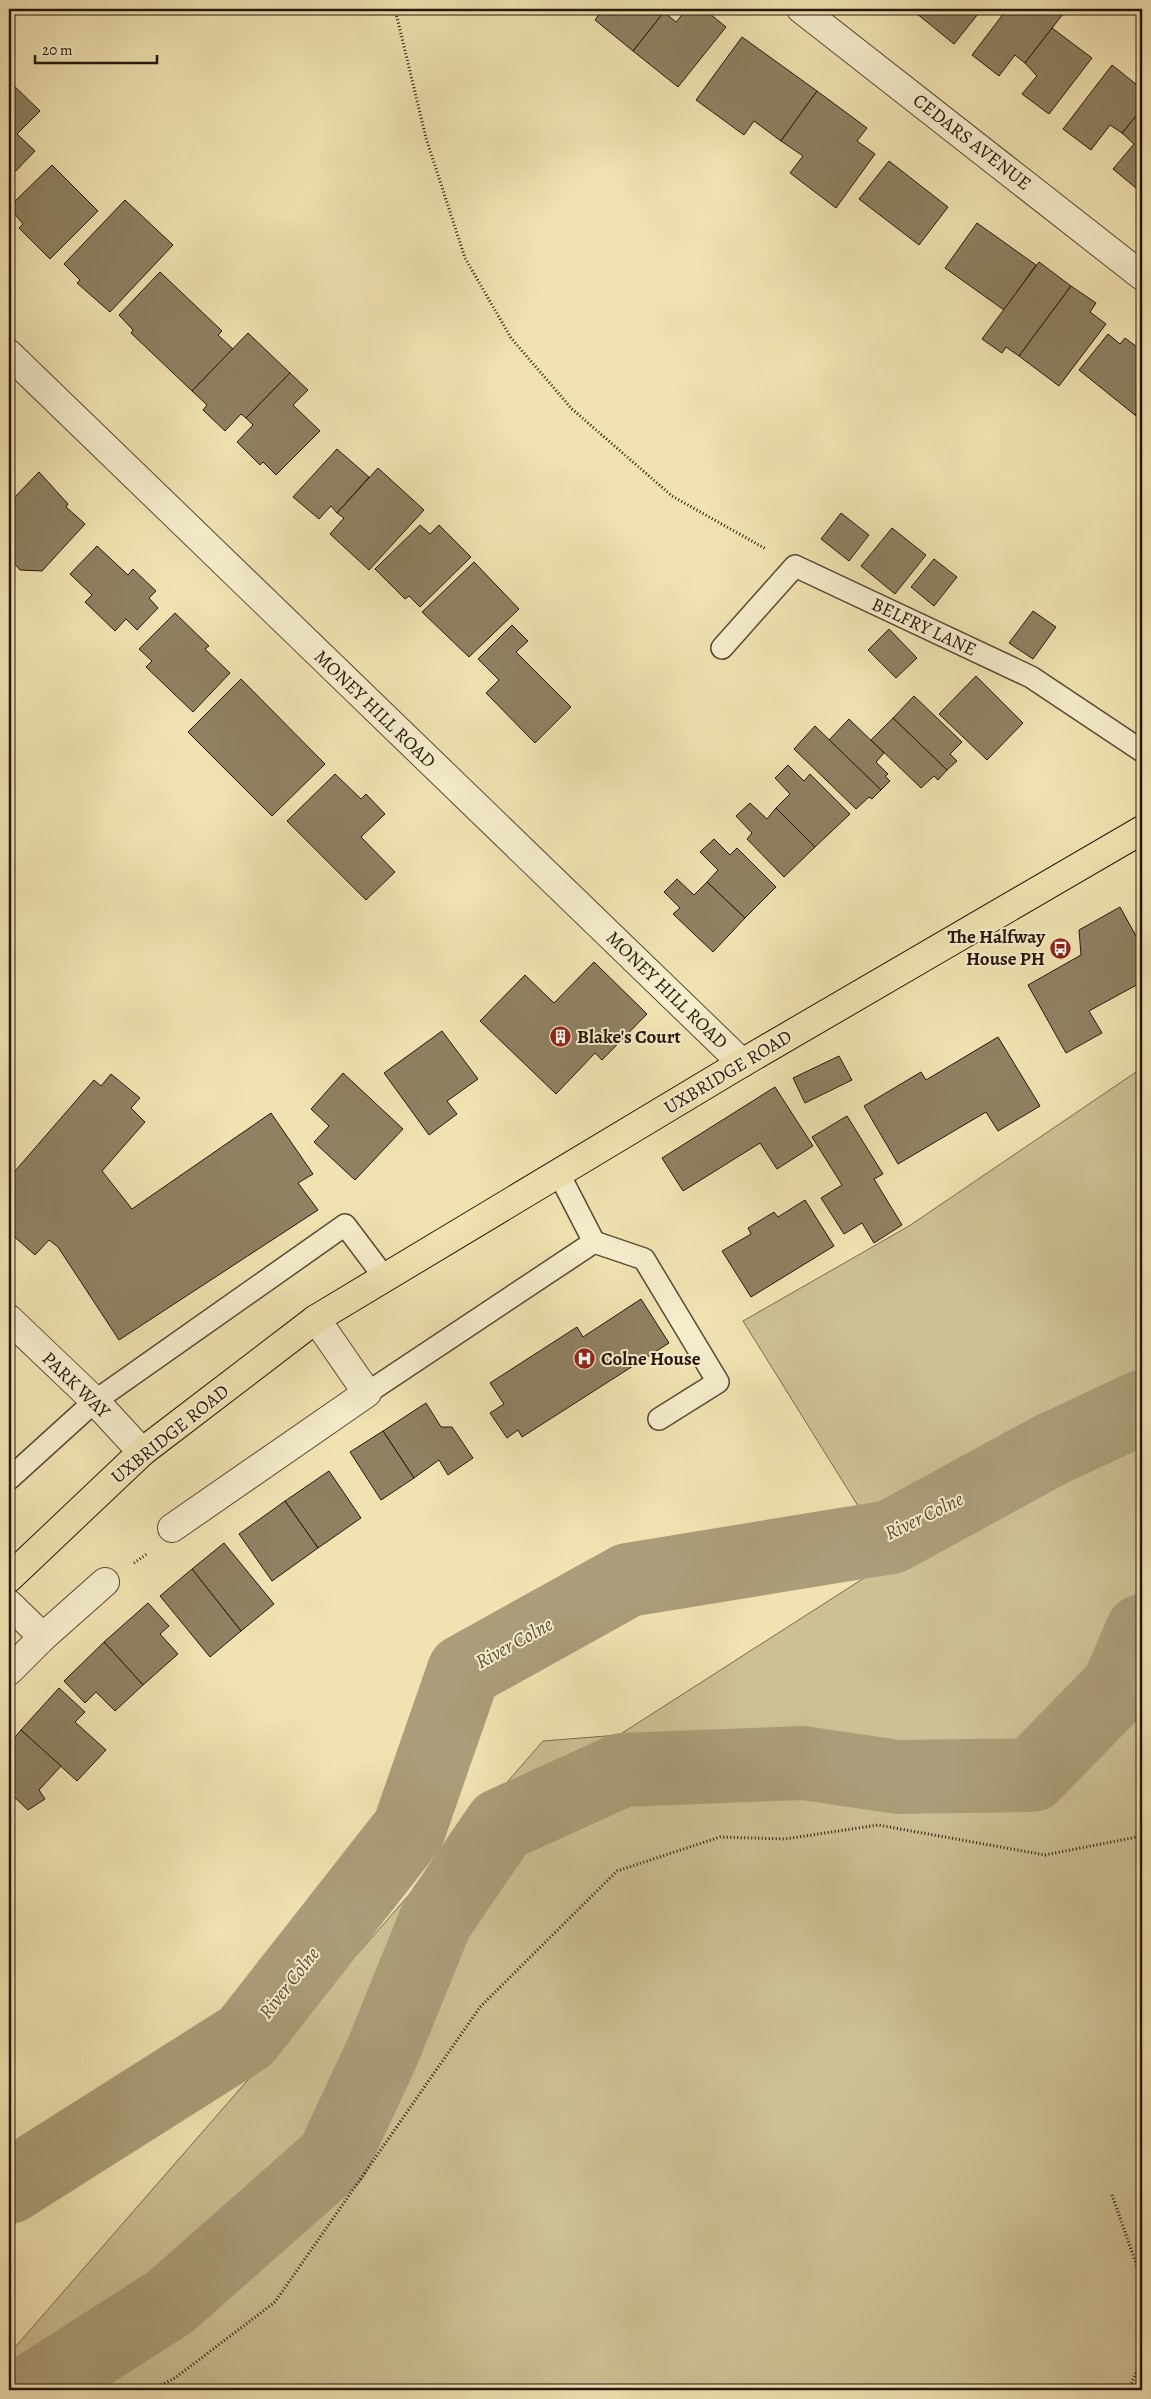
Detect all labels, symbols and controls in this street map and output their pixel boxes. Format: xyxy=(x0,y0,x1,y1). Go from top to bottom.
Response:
scale bar xyxy=(35,32,158,64)
text: 20 m xyxy=(42,40,73,60)
street label: CEDARS AVENUE xyxy=(907,87,1037,197)
street label: BELFRY LANE xyxy=(867,591,981,663)
street label: MONEY HILL ROAD xyxy=(308,644,442,774)
place label: The Halfway House PH xyxy=(947,924,1046,972)
street label: MONEY HILL ROAD xyxy=(600,925,734,1055)
bus stop icon: The Halfway House PH xyxy=(1049,936,1073,960)
street label: UXBRIDGE ROAD xyxy=(659,1023,797,1121)
place label: Blake's Court xyxy=(577,1024,681,1050)
building icon: Blake's Court xyxy=(549,1025,573,1049)
street label: PARK WAY xyxy=(36,1346,116,1425)
place label: Colne House xyxy=(601,1346,701,1372)
hospital icon: Colne House xyxy=(573,1347,597,1371)
street label: UXBRIDGE ROAD xyxy=(105,1378,235,1490)
water label: River Colne xyxy=(880,1485,968,1547)
water label: River Colne xyxy=(471,1611,557,1675)
water label: River Colne xyxy=(252,1941,326,2025)

